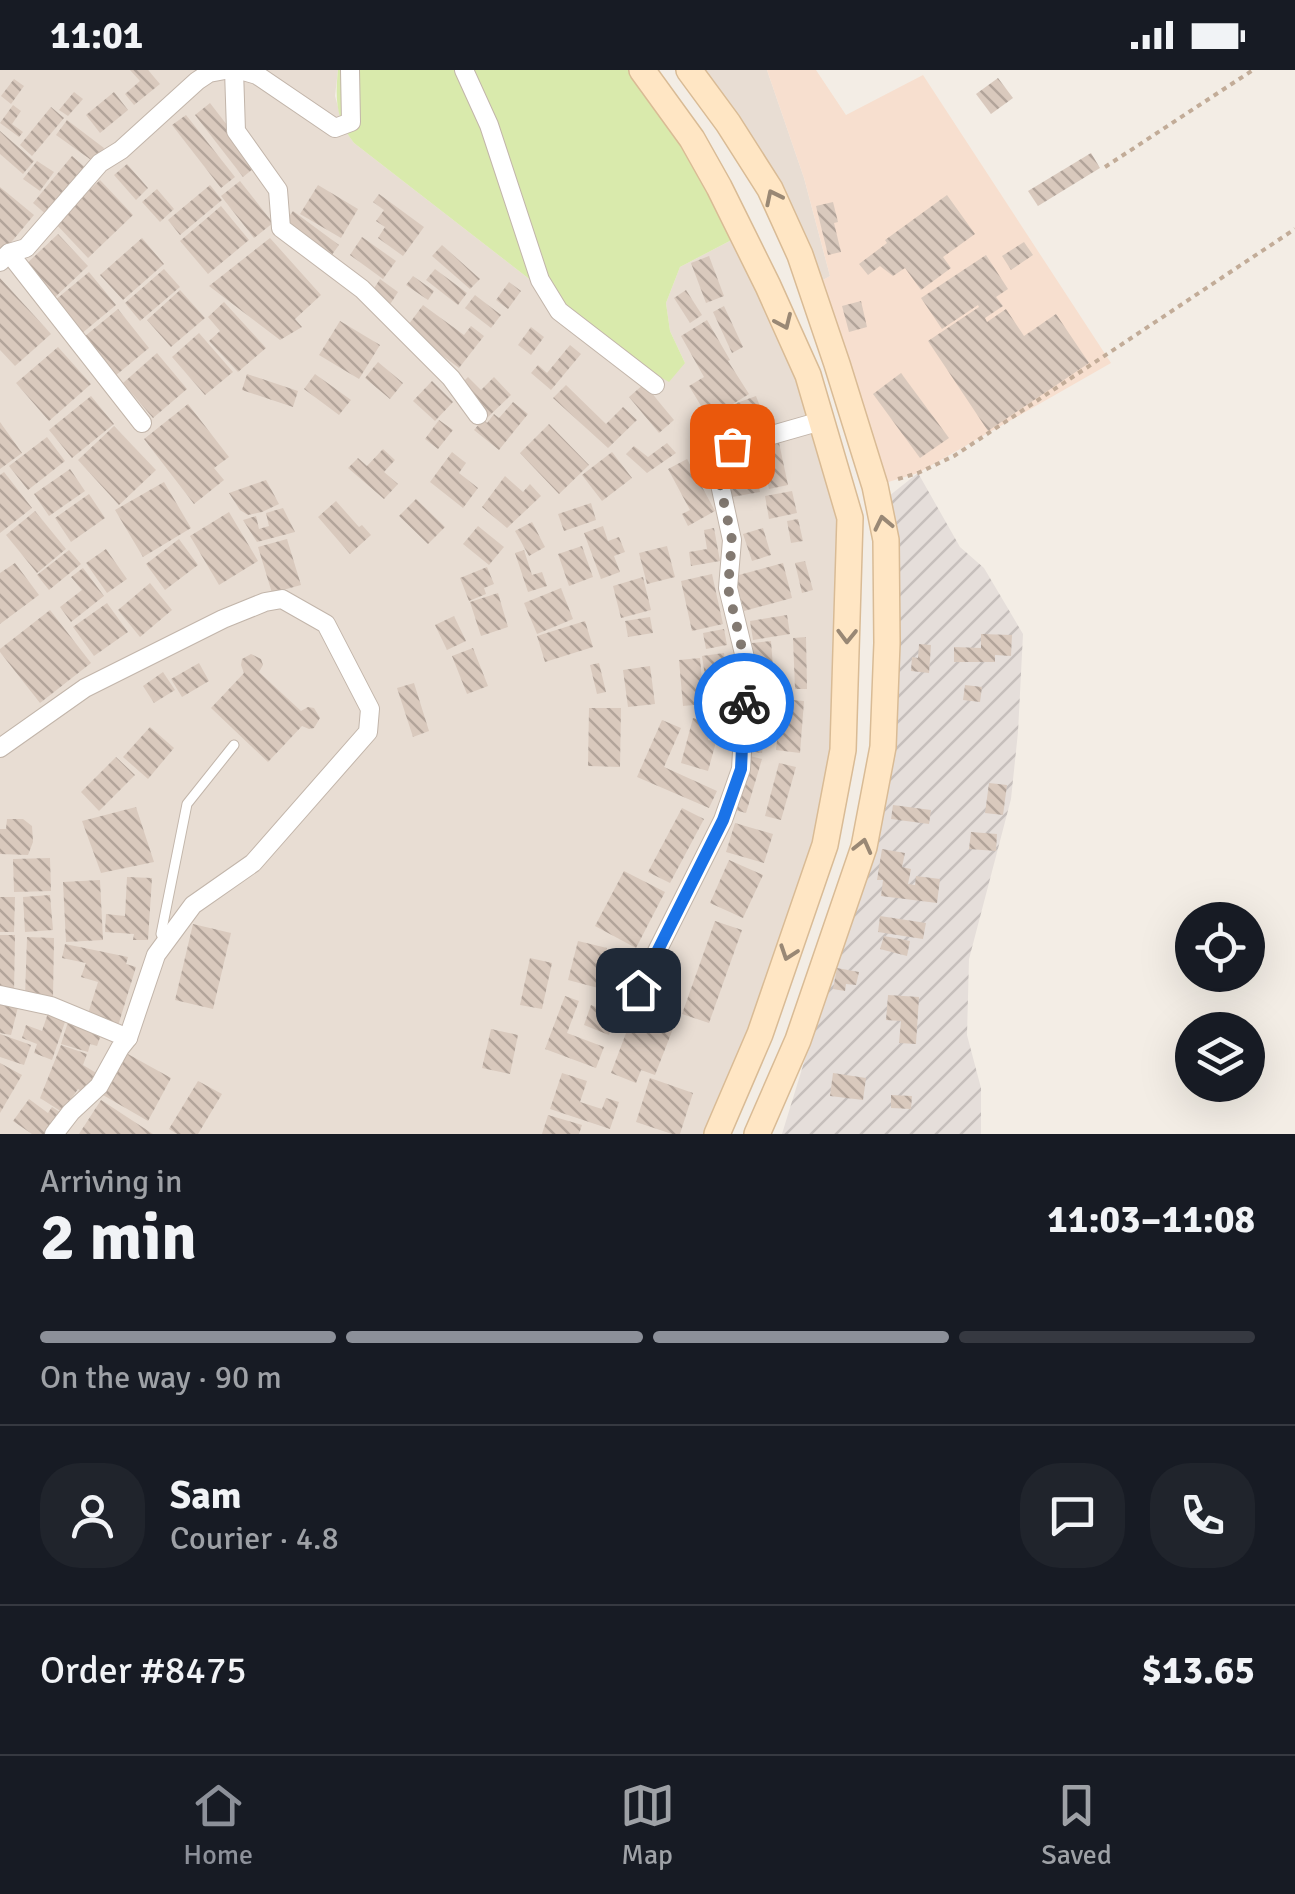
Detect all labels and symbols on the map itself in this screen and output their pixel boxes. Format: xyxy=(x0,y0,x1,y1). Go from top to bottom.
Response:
one-way arrow xyxy=(766,190,785,208)
one-way arrow xyxy=(772,312,792,330)
pin xyxy=(690,404,775,489)
one-way arrow xyxy=(873,515,894,532)
one-way arrow xyxy=(837,628,858,644)
courier xyxy=(694,653,794,753)
one-way arrow xyxy=(851,838,872,855)
one-way arrow xyxy=(780,943,800,960)
pin xyxy=(596,948,681,1033)

